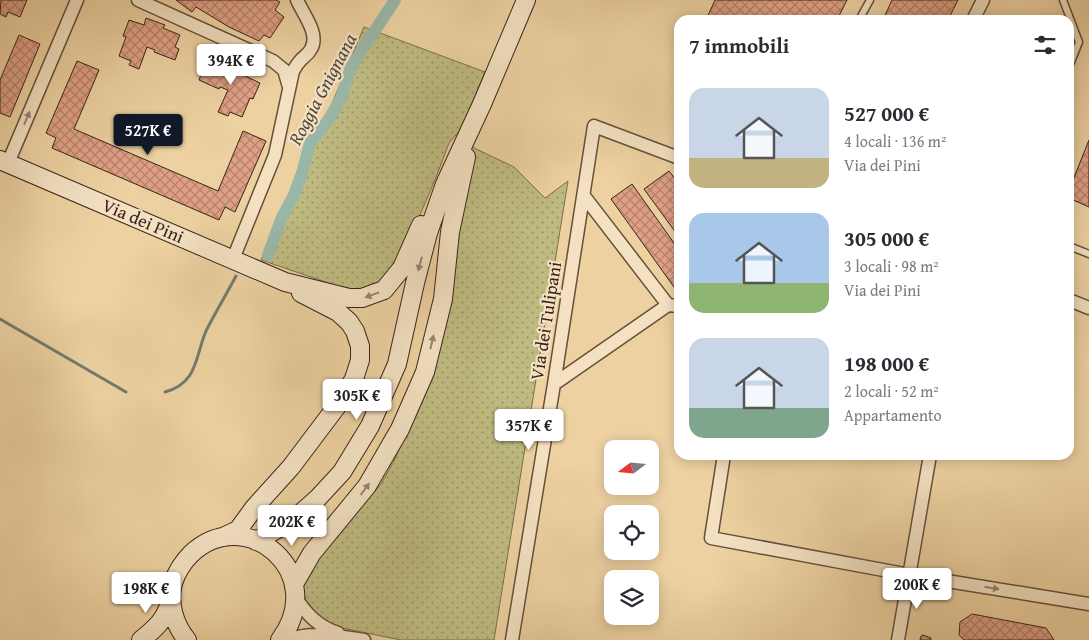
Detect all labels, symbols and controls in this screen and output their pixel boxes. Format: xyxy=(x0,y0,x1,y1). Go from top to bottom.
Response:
water label: Roggia Gnignana xyxy=(280,28,363,151)
text: 7 immobili xyxy=(689,30,789,61)
icon: filters xyxy=(1031,31,1059,59)
pin: 394K € xyxy=(190,44,272,86)
text: 394K € xyxy=(208,48,254,72)
text: 527 000 € xyxy=(844,98,929,129)
icon: home xyxy=(729,108,789,168)
one-way arrow xyxy=(23,110,31,125)
pin: 527K € xyxy=(107,114,189,156)
text: 527K € xyxy=(125,118,171,142)
text: 4 locali · 136 m² xyxy=(844,129,946,153)
text: Via dei Pini xyxy=(844,153,921,177)
street label: Via dei Pini xyxy=(98,191,188,250)
text: 305 000 € xyxy=(844,223,929,254)
icon: home xyxy=(729,233,789,293)
text: 3 locali · 98 m² xyxy=(844,254,939,278)
one-way arrow xyxy=(415,256,423,271)
street label: Via dei Tulipani xyxy=(523,260,568,382)
text: Via dei Pini xyxy=(844,278,921,302)
one-way arrow xyxy=(364,291,379,299)
one-way arrow xyxy=(429,335,437,350)
text: 198 000 € xyxy=(844,348,929,379)
icon: home xyxy=(729,358,789,418)
pin: 305K € xyxy=(316,378,398,421)
text: 2 locali · 52 m² xyxy=(844,379,939,403)
text: 305K € xyxy=(334,383,380,407)
text: Appartamento xyxy=(844,403,942,427)
pin: 357K € xyxy=(488,408,570,451)
text: 357K € xyxy=(506,413,552,437)
north arrow xyxy=(604,440,659,495)
map controls xyxy=(604,440,659,625)
one-way arrow xyxy=(360,482,370,496)
pin: 202K € xyxy=(251,504,333,547)
button: locate xyxy=(604,505,659,560)
text: 202K € xyxy=(269,509,315,533)
pin: 200K € xyxy=(876,568,958,610)
button: layers xyxy=(604,570,659,625)
pin: 198K € xyxy=(105,572,187,614)
text: 200K € xyxy=(894,572,940,596)
text: 198K € xyxy=(123,576,169,600)
one-way arrow xyxy=(985,584,1001,592)

